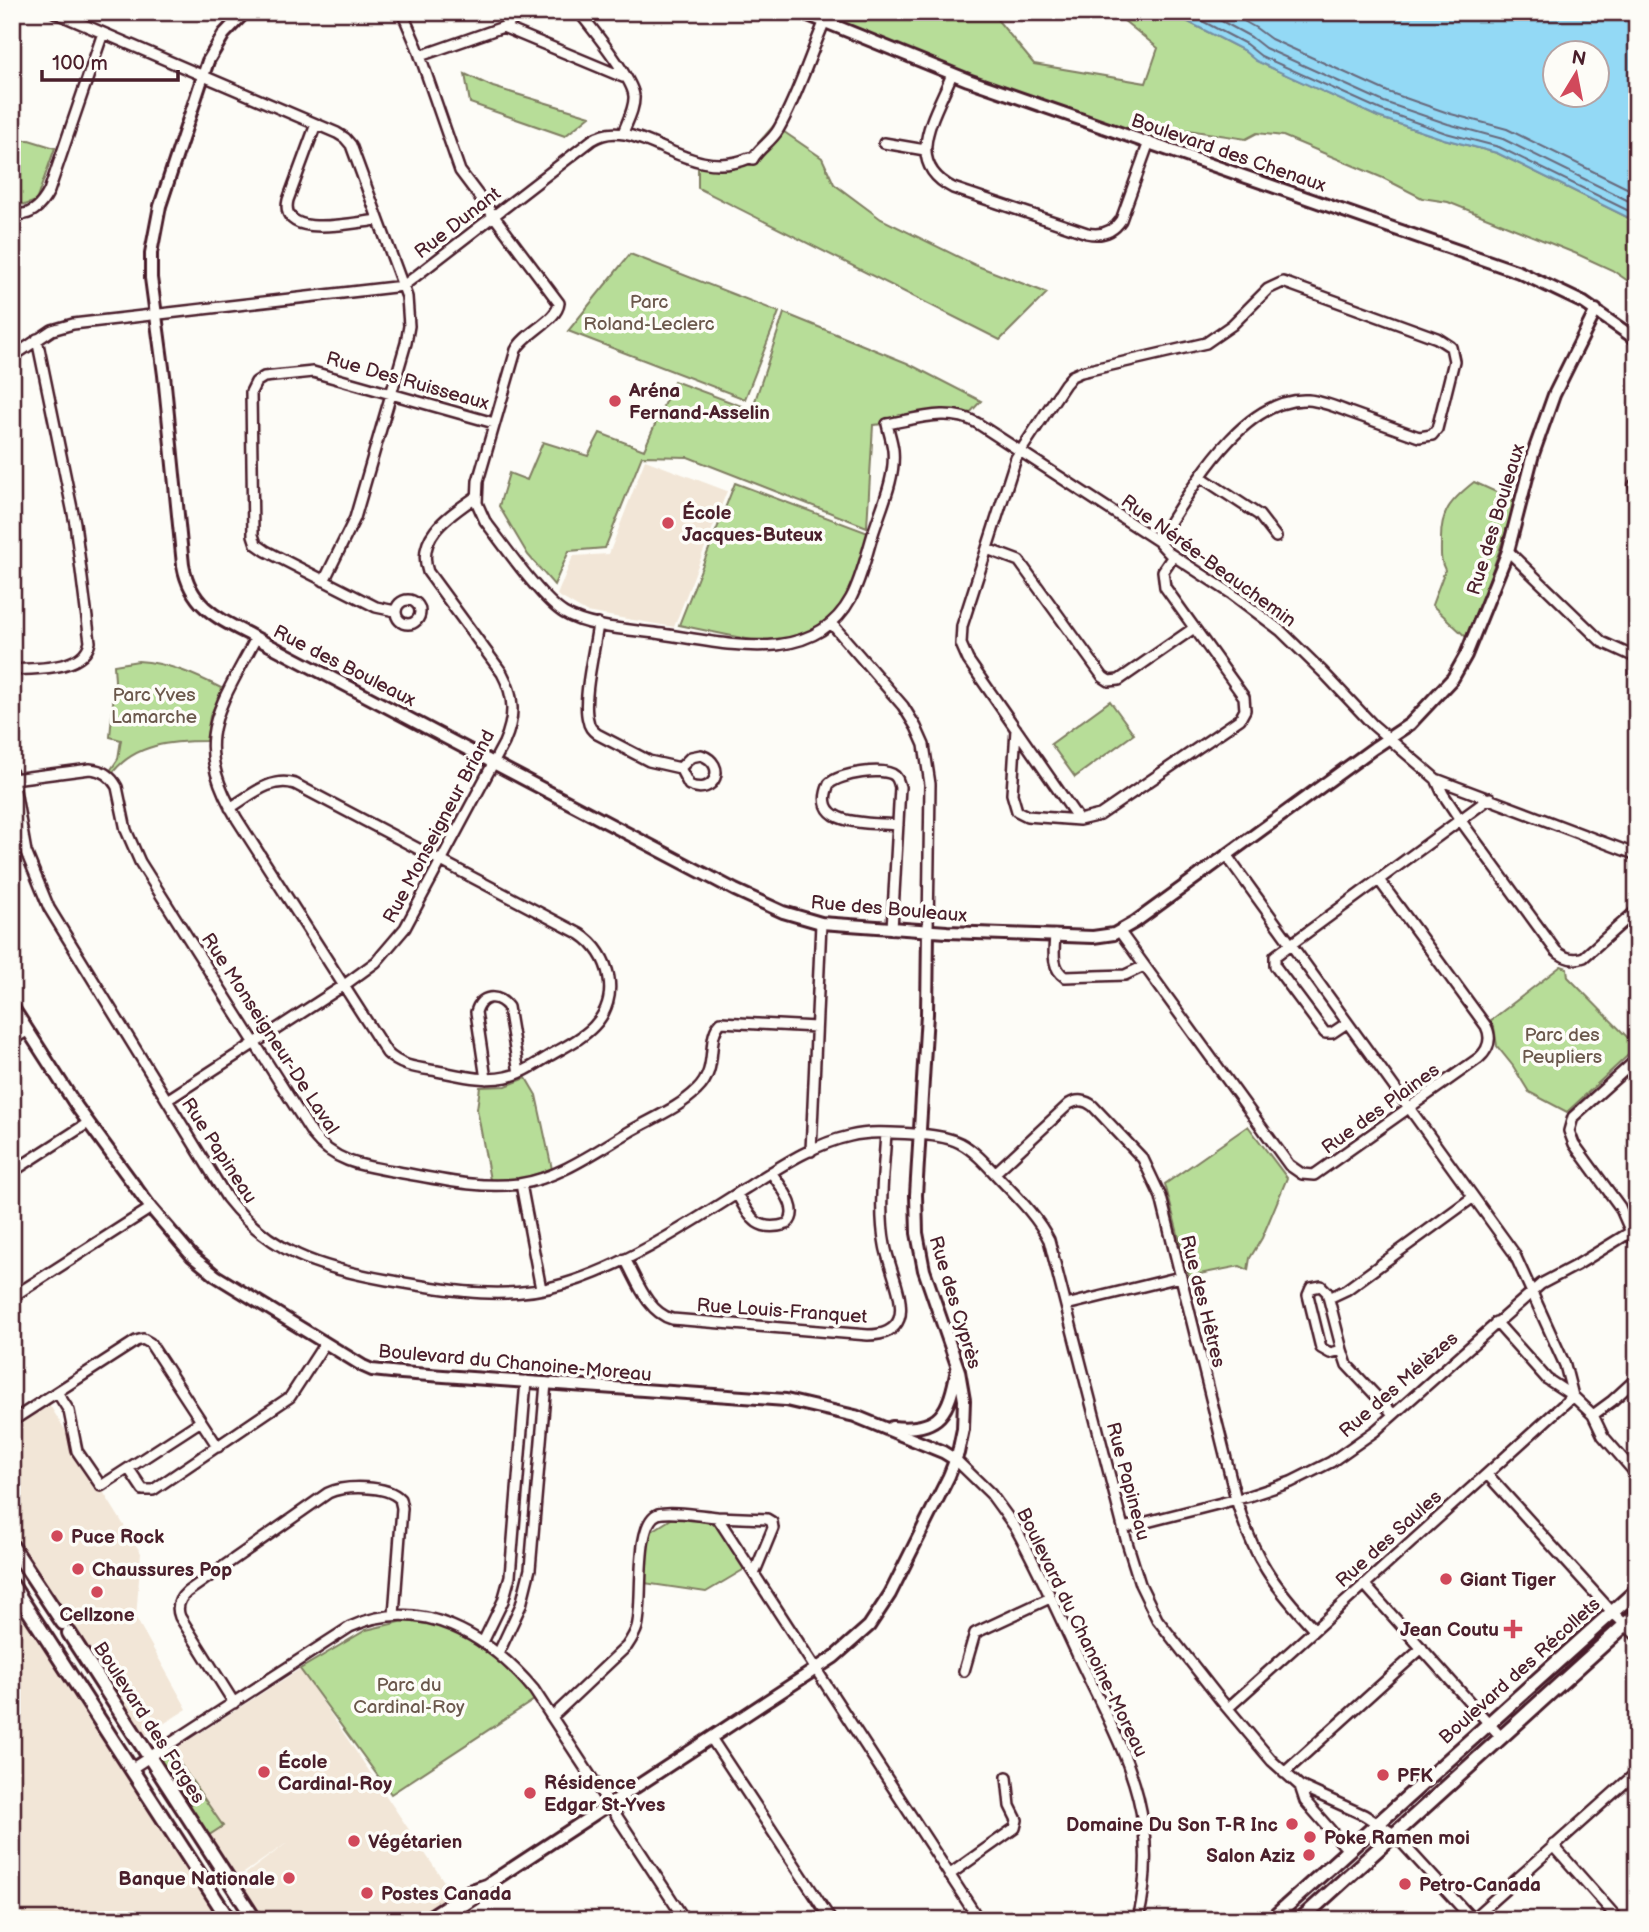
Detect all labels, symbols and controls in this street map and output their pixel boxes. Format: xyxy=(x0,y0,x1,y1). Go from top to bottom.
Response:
scale bar xyxy=(42,38,178,82)
north arrow xyxy=(1540,38,1610,108)
text: N xyxy=(1570,46,1588,71)
text: 100 m xyxy=(52,51,108,76)
street label: Boulevard des Chenaux xyxy=(1128,109,1329,198)
street label: Rue Dunant xyxy=(410,182,506,264)
park label: Parc Roland-Leclerc xyxy=(583,291,715,336)
street label: Rue Des Ruisseaux xyxy=(323,347,492,416)
place label: Aréna Fernand-Asselin xyxy=(628,380,770,425)
marker: Aréna Fernand-Asselin xyxy=(607,393,623,409)
street label: Rue des Bouleaux xyxy=(1462,441,1530,598)
street label: Rue Nérée-Beauchemin xyxy=(1116,490,1300,632)
place label: École Jacques-Buteux xyxy=(682,501,823,547)
marker: École Jacques-Buteux xyxy=(660,515,676,531)
street label: Rue des Bouleaux xyxy=(269,620,420,712)
park label: Parc Yves Lamarche xyxy=(111,684,197,729)
street label: Rue Monseigneur Briand xyxy=(379,726,500,927)
street label: Rue des Bouleaux xyxy=(810,891,968,928)
street label: Rue Monseigneur-De Laval xyxy=(196,929,343,1139)
park label: Parc des Peupliers xyxy=(1522,1024,1602,1069)
street label: Rue des Plaines xyxy=(1318,1059,1444,1160)
street label: Rue Papineau xyxy=(176,1094,261,1208)
street label: Rue des Cyprès xyxy=(923,1233,986,1372)
street label: Rue des Hêtres xyxy=(1175,1233,1230,1370)
street label: Rue Louis-Franquet xyxy=(696,1294,868,1329)
street label: Rue des Mélèzes xyxy=(1335,1327,1463,1443)
street label: Boulevard du Chanoine-Moreau xyxy=(377,1340,652,1387)
street label: Rue Papineau xyxy=(1101,1420,1154,1543)
street label: Rue des Saules xyxy=(1331,1486,1447,1593)
street label: Boulevard du Chanoine-Moreau xyxy=(1011,1504,1152,1761)
place label: Puce Rock xyxy=(71,1526,164,1549)
marker: Puce Rock xyxy=(49,1528,65,1544)
place label: Chaussures Pop xyxy=(92,1559,232,1582)
marker: Chaussures Pop xyxy=(70,1561,86,1577)
place label: Giant Tiger xyxy=(1460,1569,1556,1592)
marker: Giant Tiger xyxy=(1438,1571,1454,1587)
marker: Cellzone xyxy=(89,1584,105,1600)
street label: Boulevard des Récollets xyxy=(1435,1593,1605,1750)
place label: Cellzone xyxy=(59,1604,135,1627)
place label: Jean Coutu xyxy=(1400,1619,1499,1642)
marker: Jean Coutu xyxy=(1505,1621,1521,1637)
street label: Boulevard des Forges xyxy=(88,1638,210,1808)
park label: Parc du Cardinal-Roy xyxy=(353,1674,465,1719)
place label: École Cardinal-Roy xyxy=(278,1750,392,1796)
marker: École Cardinal-Roy xyxy=(256,1764,272,1780)
place label: PFK xyxy=(1397,1765,1433,1788)
marker: PFK xyxy=(1375,1767,1391,1783)
place label: Résidence Edgar St-Yves xyxy=(544,1772,665,1817)
marker: Résidence Edgar St-Yves xyxy=(522,1785,538,1801)
place label: Domaine Du Son T-R Inc xyxy=(1066,1814,1278,1837)
marker: Domaine Du Son T-R Inc xyxy=(1284,1816,1300,1832)
place label: Poke Ramen moi xyxy=(1324,1827,1470,1850)
marker: Poke Ramen moi xyxy=(1302,1829,1318,1845)
place label: Végétarien xyxy=(368,1831,462,1854)
marker: Végétarien xyxy=(346,1833,362,1849)
place label: Salon Aziz xyxy=(1206,1845,1296,1868)
marker: Salon Aziz xyxy=(1301,1847,1317,1863)
place label: Banque Nationale xyxy=(118,1868,275,1891)
marker: Banque Nationale xyxy=(281,1870,297,1886)
place label: Petro-Canada xyxy=(1419,1874,1541,1897)
marker: Petro-Canada xyxy=(1397,1876,1413,1892)
place label: Postes Canada xyxy=(381,1883,512,1906)
marker: Postes Canada xyxy=(359,1885,375,1901)

